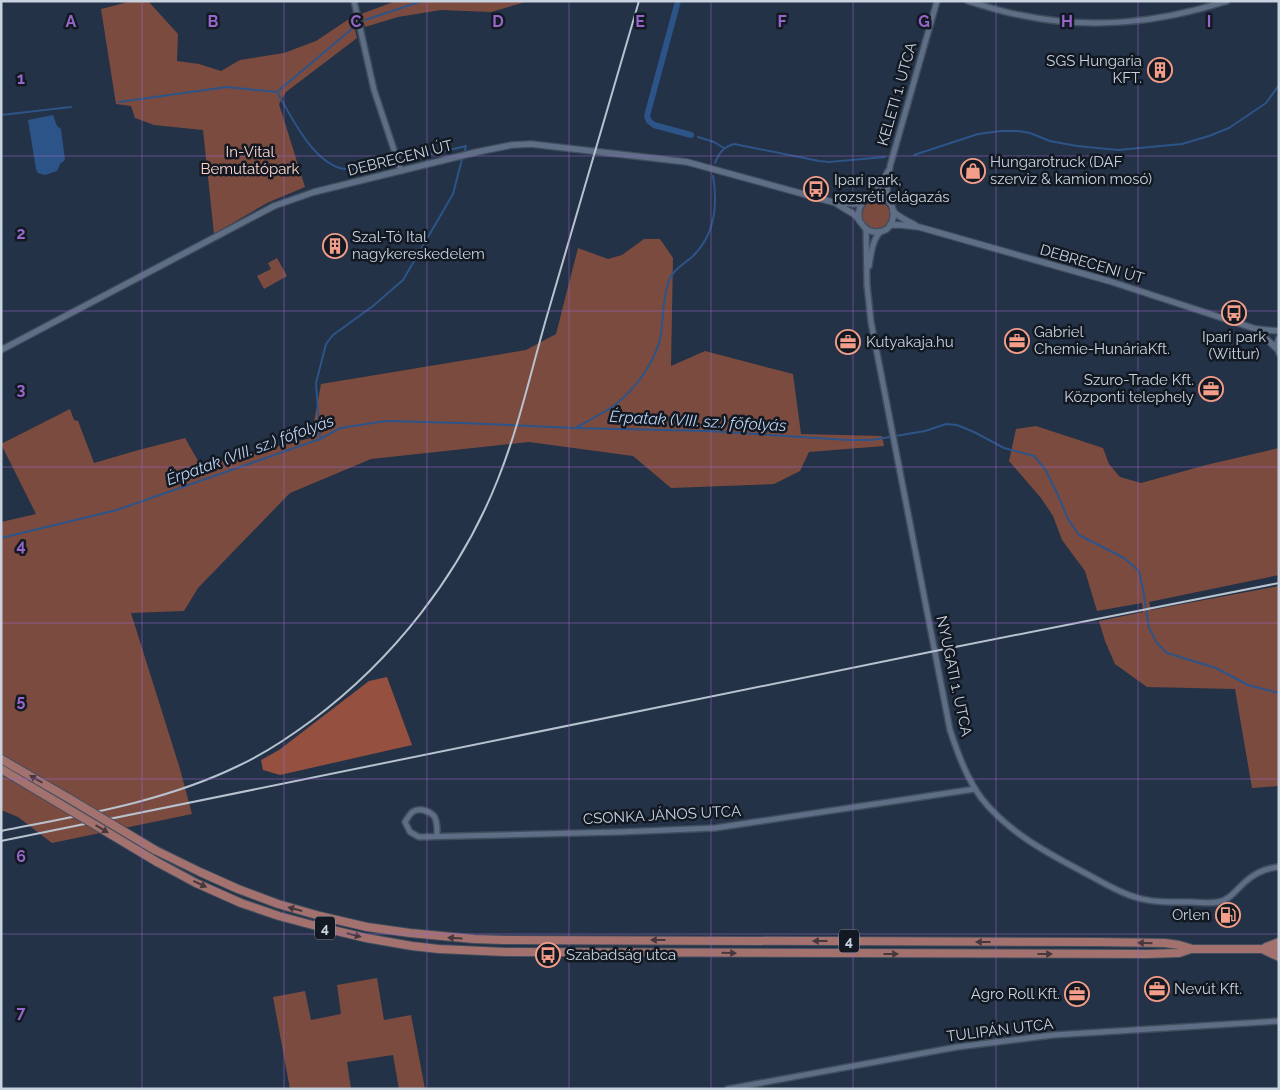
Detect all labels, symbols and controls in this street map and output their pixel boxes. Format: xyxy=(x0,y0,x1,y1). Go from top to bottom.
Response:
text: A xyxy=(66,12,77,31)
text: B xyxy=(208,12,219,31)
text: C xyxy=(351,12,362,31)
text: D xyxy=(492,12,504,31)
text: E xyxy=(635,12,645,31)
text: F xyxy=(777,12,787,31)
text: G xyxy=(918,12,930,31)
text: H xyxy=(1061,12,1073,31)
text: I xyxy=(1207,12,1211,31)
street label: KELETI 1. UTCA xyxy=(874,40,920,148)
place label: SGS Hungaria KFT. xyxy=(1046,52,1142,87)
building icon: SGS Hungaria KFT. xyxy=(1147,57,1173,83)
text: 1 xyxy=(17,69,25,88)
street label: DEBRECENI ÚT xyxy=(346,136,454,180)
park label: In-Vital Bemutatópark xyxy=(200,143,300,178)
place label: Hungarotruck (DAF szerviz & kamion mosó) xyxy=(990,153,1152,188)
shop icon: Hungarotruck (DAF szerviz & kamion mosó) xyxy=(960,158,986,184)
place label: Ipari park, rozsréti elágazás xyxy=(834,171,950,206)
bus stop icon: Ipari park, rozsréti elágazás xyxy=(803,176,829,202)
text: 2 xyxy=(16,224,26,243)
place label: Szal-Tó Ital nagykereskedelem xyxy=(352,228,485,263)
building icon: Szal-Tó Ital nagykereskedelem xyxy=(322,233,348,259)
street label: DEBRECENI ÚT xyxy=(1038,241,1146,287)
bus stop icon: Ipari park (Wittur) xyxy=(1221,300,1247,326)
place label: Gabriel Chemie-HunáriaKft. xyxy=(1034,323,1170,358)
office icon: Gabriel Chemie-HunáriaKft. xyxy=(1004,328,1030,354)
place label: Ipari park (Wittur) xyxy=(1202,328,1266,363)
office icon: Kutyakaja.hu xyxy=(835,329,861,355)
place label: Kutyakaja.hu xyxy=(866,333,954,351)
place label: Szuro-Trade Kft. Központi telephely xyxy=(1064,371,1194,406)
office icon: Szuro-Trade Kft. Központi telephely xyxy=(1198,376,1224,402)
text: 3 xyxy=(17,380,26,399)
water label: Érpatak (VIII. sz.) főfolyás xyxy=(609,406,787,435)
water label: Érpatak (VIII. sz.) főfolyás xyxy=(163,410,337,489)
text: 4 xyxy=(16,536,26,555)
street label: NYUGATI 1. UTCA xyxy=(932,614,976,738)
text: 5 xyxy=(17,691,26,710)
one-way arrow xyxy=(29,775,44,783)
street label: CSONKA JÁNOS UTCA xyxy=(583,802,741,828)
one-way arrow xyxy=(96,825,109,834)
text: 6 xyxy=(16,847,26,866)
one-way arrow xyxy=(193,880,207,888)
fuel station icon: Orlen xyxy=(1215,902,1241,928)
one-way arrow xyxy=(288,904,303,912)
place label: Orlen xyxy=(1172,906,1210,924)
road number: 4 xyxy=(315,916,335,940)
road number: 4 xyxy=(839,929,859,952)
one-way arrow xyxy=(346,931,361,939)
one-way arrow xyxy=(447,934,463,942)
one-way arrow xyxy=(649,936,665,944)
one-way arrow xyxy=(812,937,828,945)
one-way arrow xyxy=(974,938,990,946)
one-way arrow xyxy=(1137,939,1153,947)
bus stop icon: Szabadság utca xyxy=(535,942,561,968)
place label: Szabadság utca xyxy=(566,946,676,964)
one-way arrow xyxy=(721,949,737,957)
one-way arrow xyxy=(884,950,900,958)
one-way arrow xyxy=(1037,950,1053,958)
office icon: Nevút Kft. xyxy=(1144,976,1170,1002)
place label: Nevút Kft. xyxy=(1174,980,1242,998)
office icon: Agro Roll Kft. xyxy=(1064,981,1090,1007)
place label: Agro Roll Kft. xyxy=(971,985,1060,1003)
text: 7 xyxy=(17,1003,26,1022)
street label: TULIPÁN UTCA xyxy=(946,1015,1054,1045)

